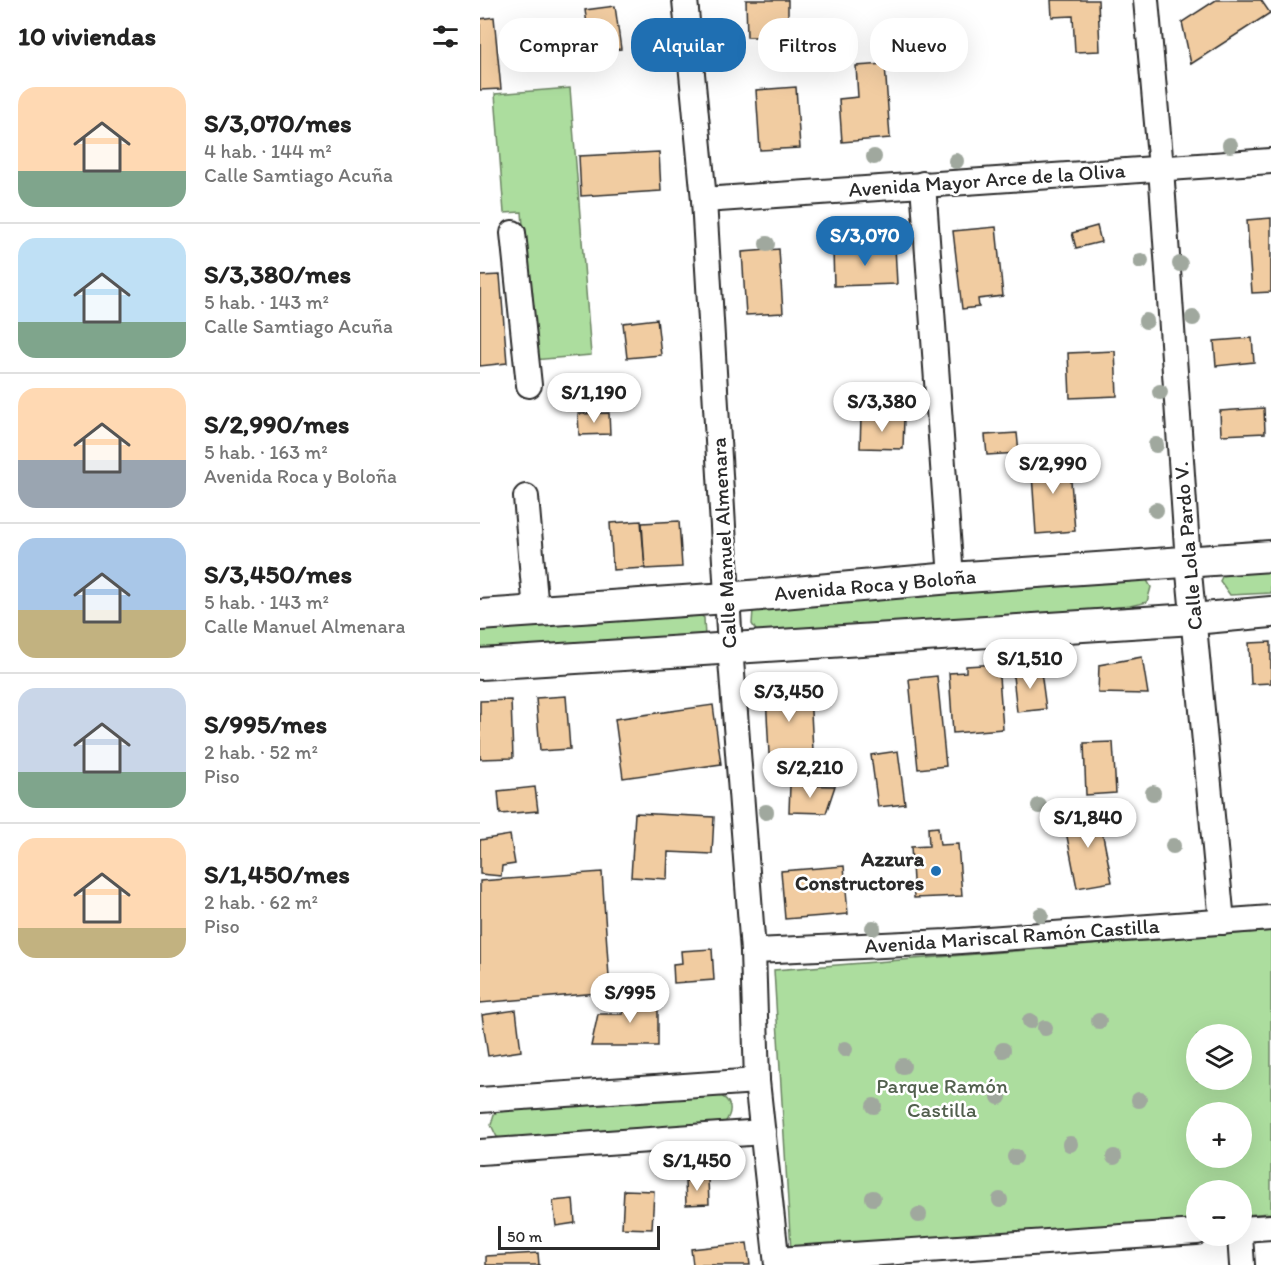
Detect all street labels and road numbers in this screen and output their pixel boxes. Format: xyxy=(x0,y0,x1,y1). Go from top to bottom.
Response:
street label: Avenida Mayor Arce de la Oliva xyxy=(848,157,1126,202)
street label: Calle Manuel Almenara xyxy=(705,437,742,649)
street label: Calle Lola Pardo V. xyxy=(1168,461,1207,631)
street label: Avenida Roca y Boloña xyxy=(773,563,977,606)
street label: Avenida Mariscal Ramón Castilla xyxy=(864,913,1160,958)

